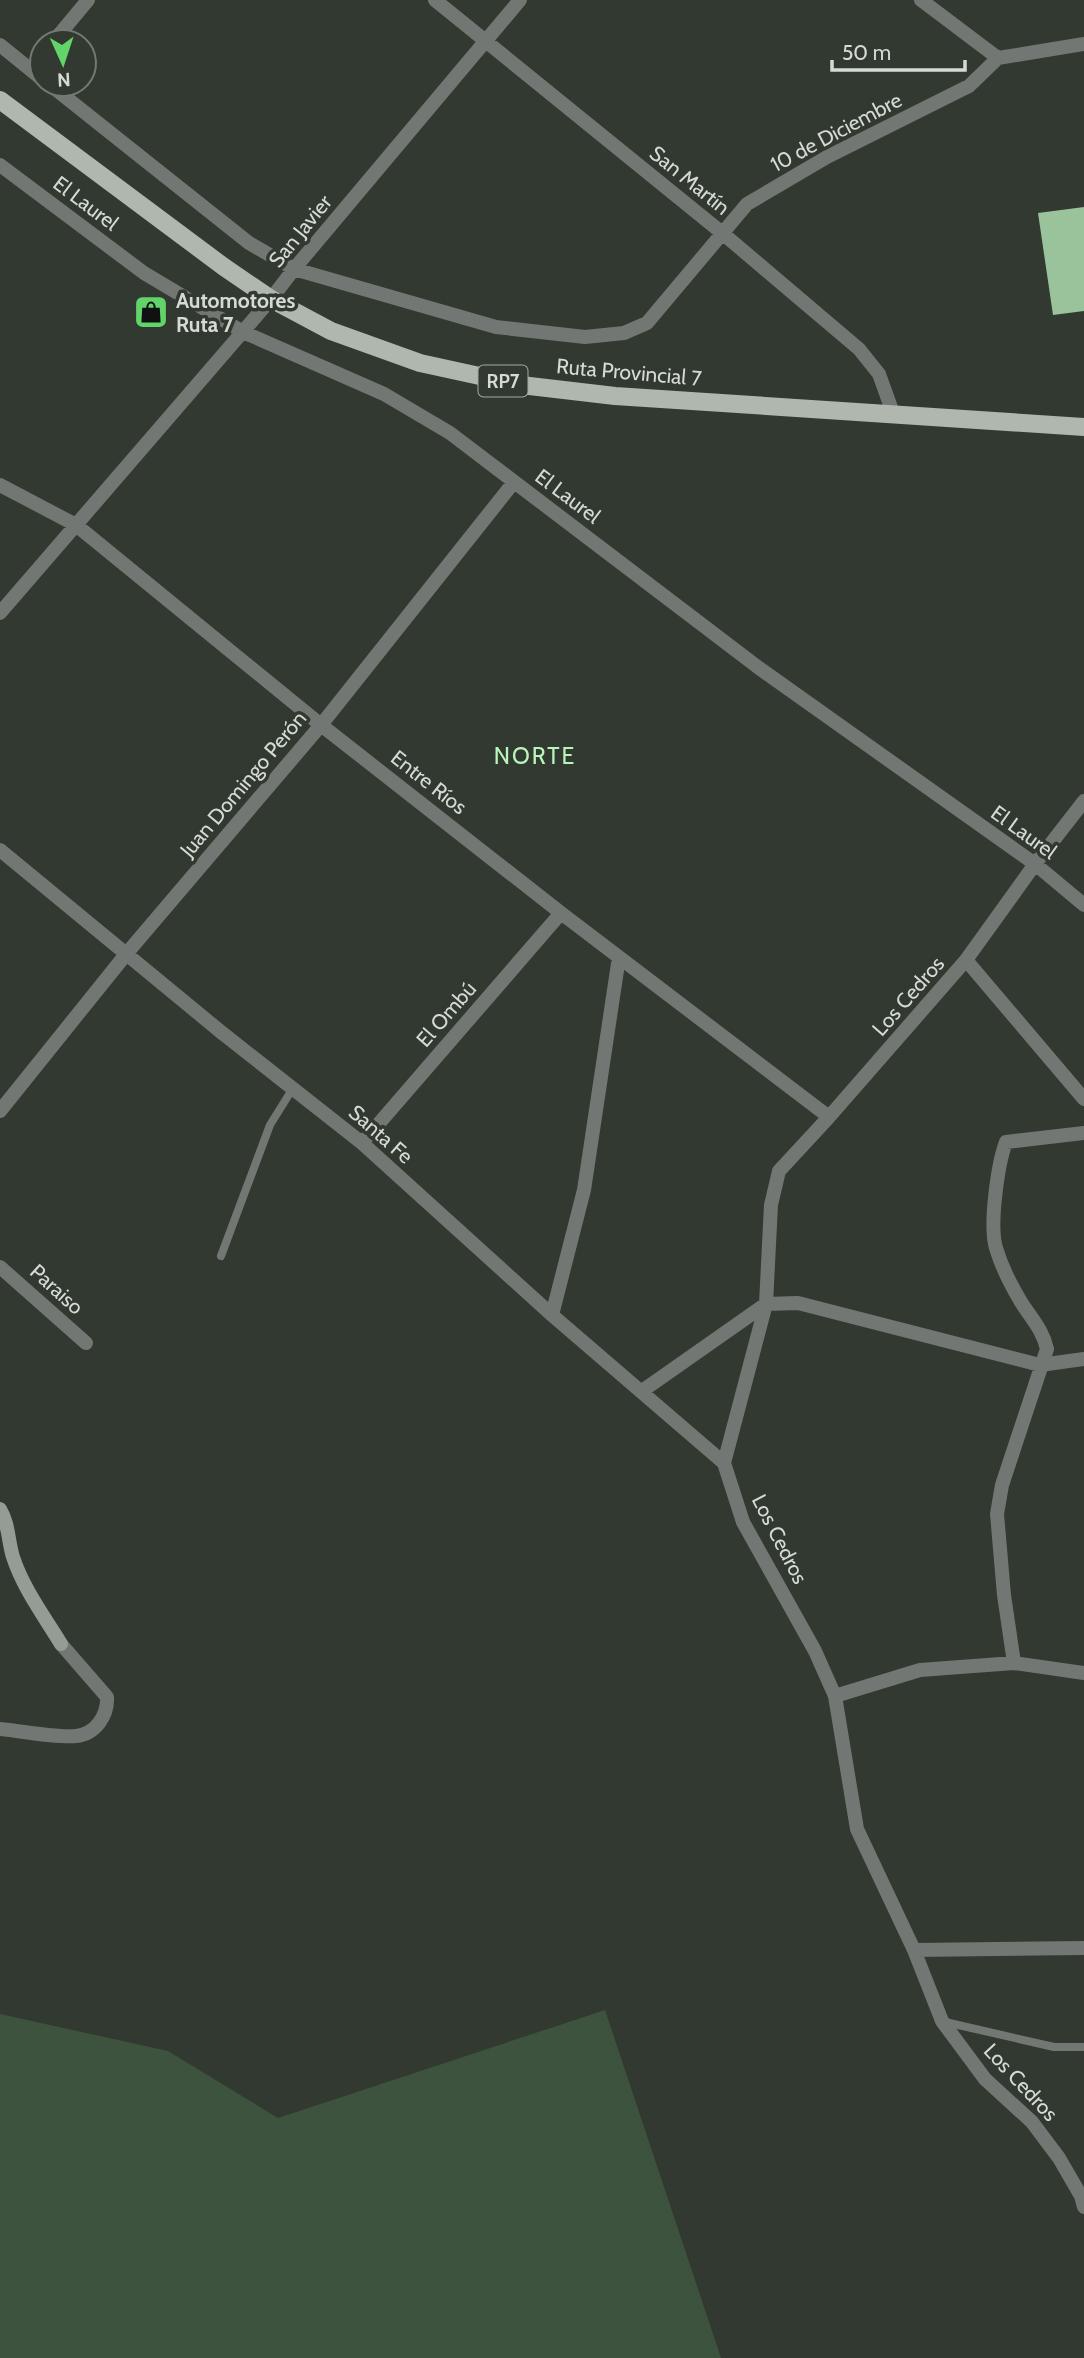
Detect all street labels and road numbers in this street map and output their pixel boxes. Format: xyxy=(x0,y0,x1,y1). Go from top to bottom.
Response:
street label: 10 de Diciembre xyxy=(766,87,906,177)
street label: San Martín xyxy=(645,140,735,220)
street label: El Laurel xyxy=(49,170,123,236)
street label: San Javier xyxy=(263,190,337,272)
street label: Ruta Provincial 7 xyxy=(555,353,703,391)
road number: RP7 xyxy=(478,366,528,396)
street label: El Laurel xyxy=(531,463,605,529)
street label: Juan Domingo Perón xyxy=(174,706,311,863)
street label: Entre Ríos xyxy=(386,745,472,819)
street label: El Laurel xyxy=(986,800,1062,864)
street label: Los Cedros xyxy=(867,951,949,1041)
street label: El Ombú xyxy=(411,976,481,1052)
street label: Santa Fe xyxy=(344,1099,418,1169)
street label: Paraiso xyxy=(25,1259,89,1319)
street label: Los Cedros xyxy=(747,1490,813,1588)
street label: Los Cedros xyxy=(979,2038,1063,2126)

